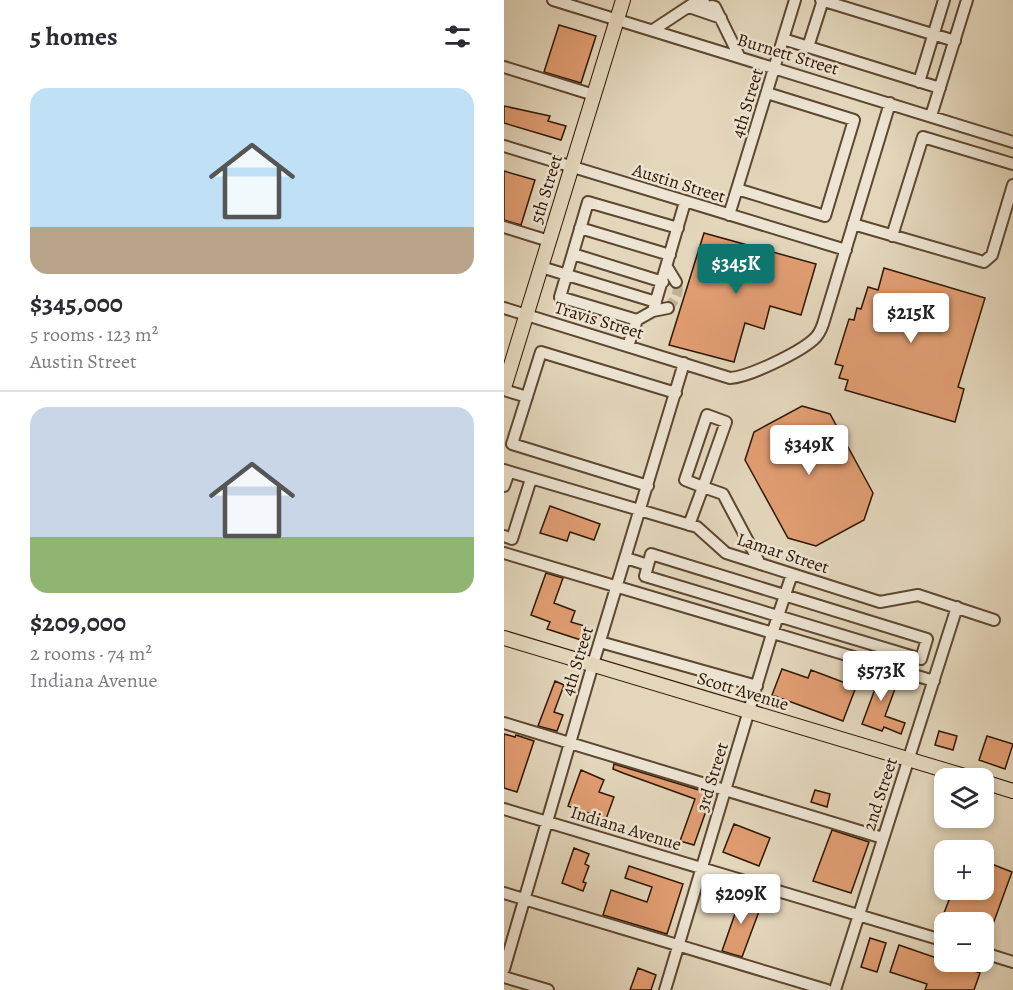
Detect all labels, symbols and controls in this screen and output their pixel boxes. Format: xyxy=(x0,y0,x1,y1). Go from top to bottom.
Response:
text: 5 homes xyxy=(30,19,118,54)
icon: filters xyxy=(441,20,474,53)
street label: Burnett Street xyxy=(734,27,842,81)
street label: 4th Street xyxy=(725,65,769,141)
icon: home xyxy=(198,127,306,235)
street label: 5th Street xyxy=(524,151,568,227)
street label: Austin Street xyxy=(629,157,728,209)
pin: $345K xyxy=(694,244,778,295)
text: $345K xyxy=(712,250,761,277)
text: $345,000 xyxy=(30,286,123,321)
pin: $215K xyxy=(869,293,953,344)
street label: Travis Street xyxy=(551,295,647,345)
text: $215K xyxy=(887,299,935,326)
text: 5 rooms · 123 m² xyxy=(30,321,158,348)
text: Austin Street xyxy=(30,348,136,375)
pin: $349K xyxy=(767,425,851,476)
text: $349K xyxy=(784,431,834,458)
icon: home xyxy=(198,446,306,554)
street label: Lamar Street xyxy=(734,527,832,579)
text: $209,000 xyxy=(30,605,126,640)
street label: 4th Street xyxy=(555,623,599,699)
text: 2 rooms · 74 m² xyxy=(30,640,152,667)
pin: $573K xyxy=(839,651,923,702)
text: $573K xyxy=(857,657,905,684)
street label: Scott Avenue xyxy=(694,666,792,716)
text: Indiana Avenue xyxy=(30,667,157,694)
street label: 3rd Street xyxy=(690,739,734,815)
street label: 2nd Street xyxy=(857,754,903,834)
map controls xyxy=(934,768,994,972)
button: layers xyxy=(934,768,994,828)
street label: Indiana Avenue xyxy=(568,800,684,856)
button: + xyxy=(934,840,994,900)
pin: $209K xyxy=(699,874,783,925)
text: $209K xyxy=(715,880,767,907)
button: − xyxy=(934,912,994,972)

